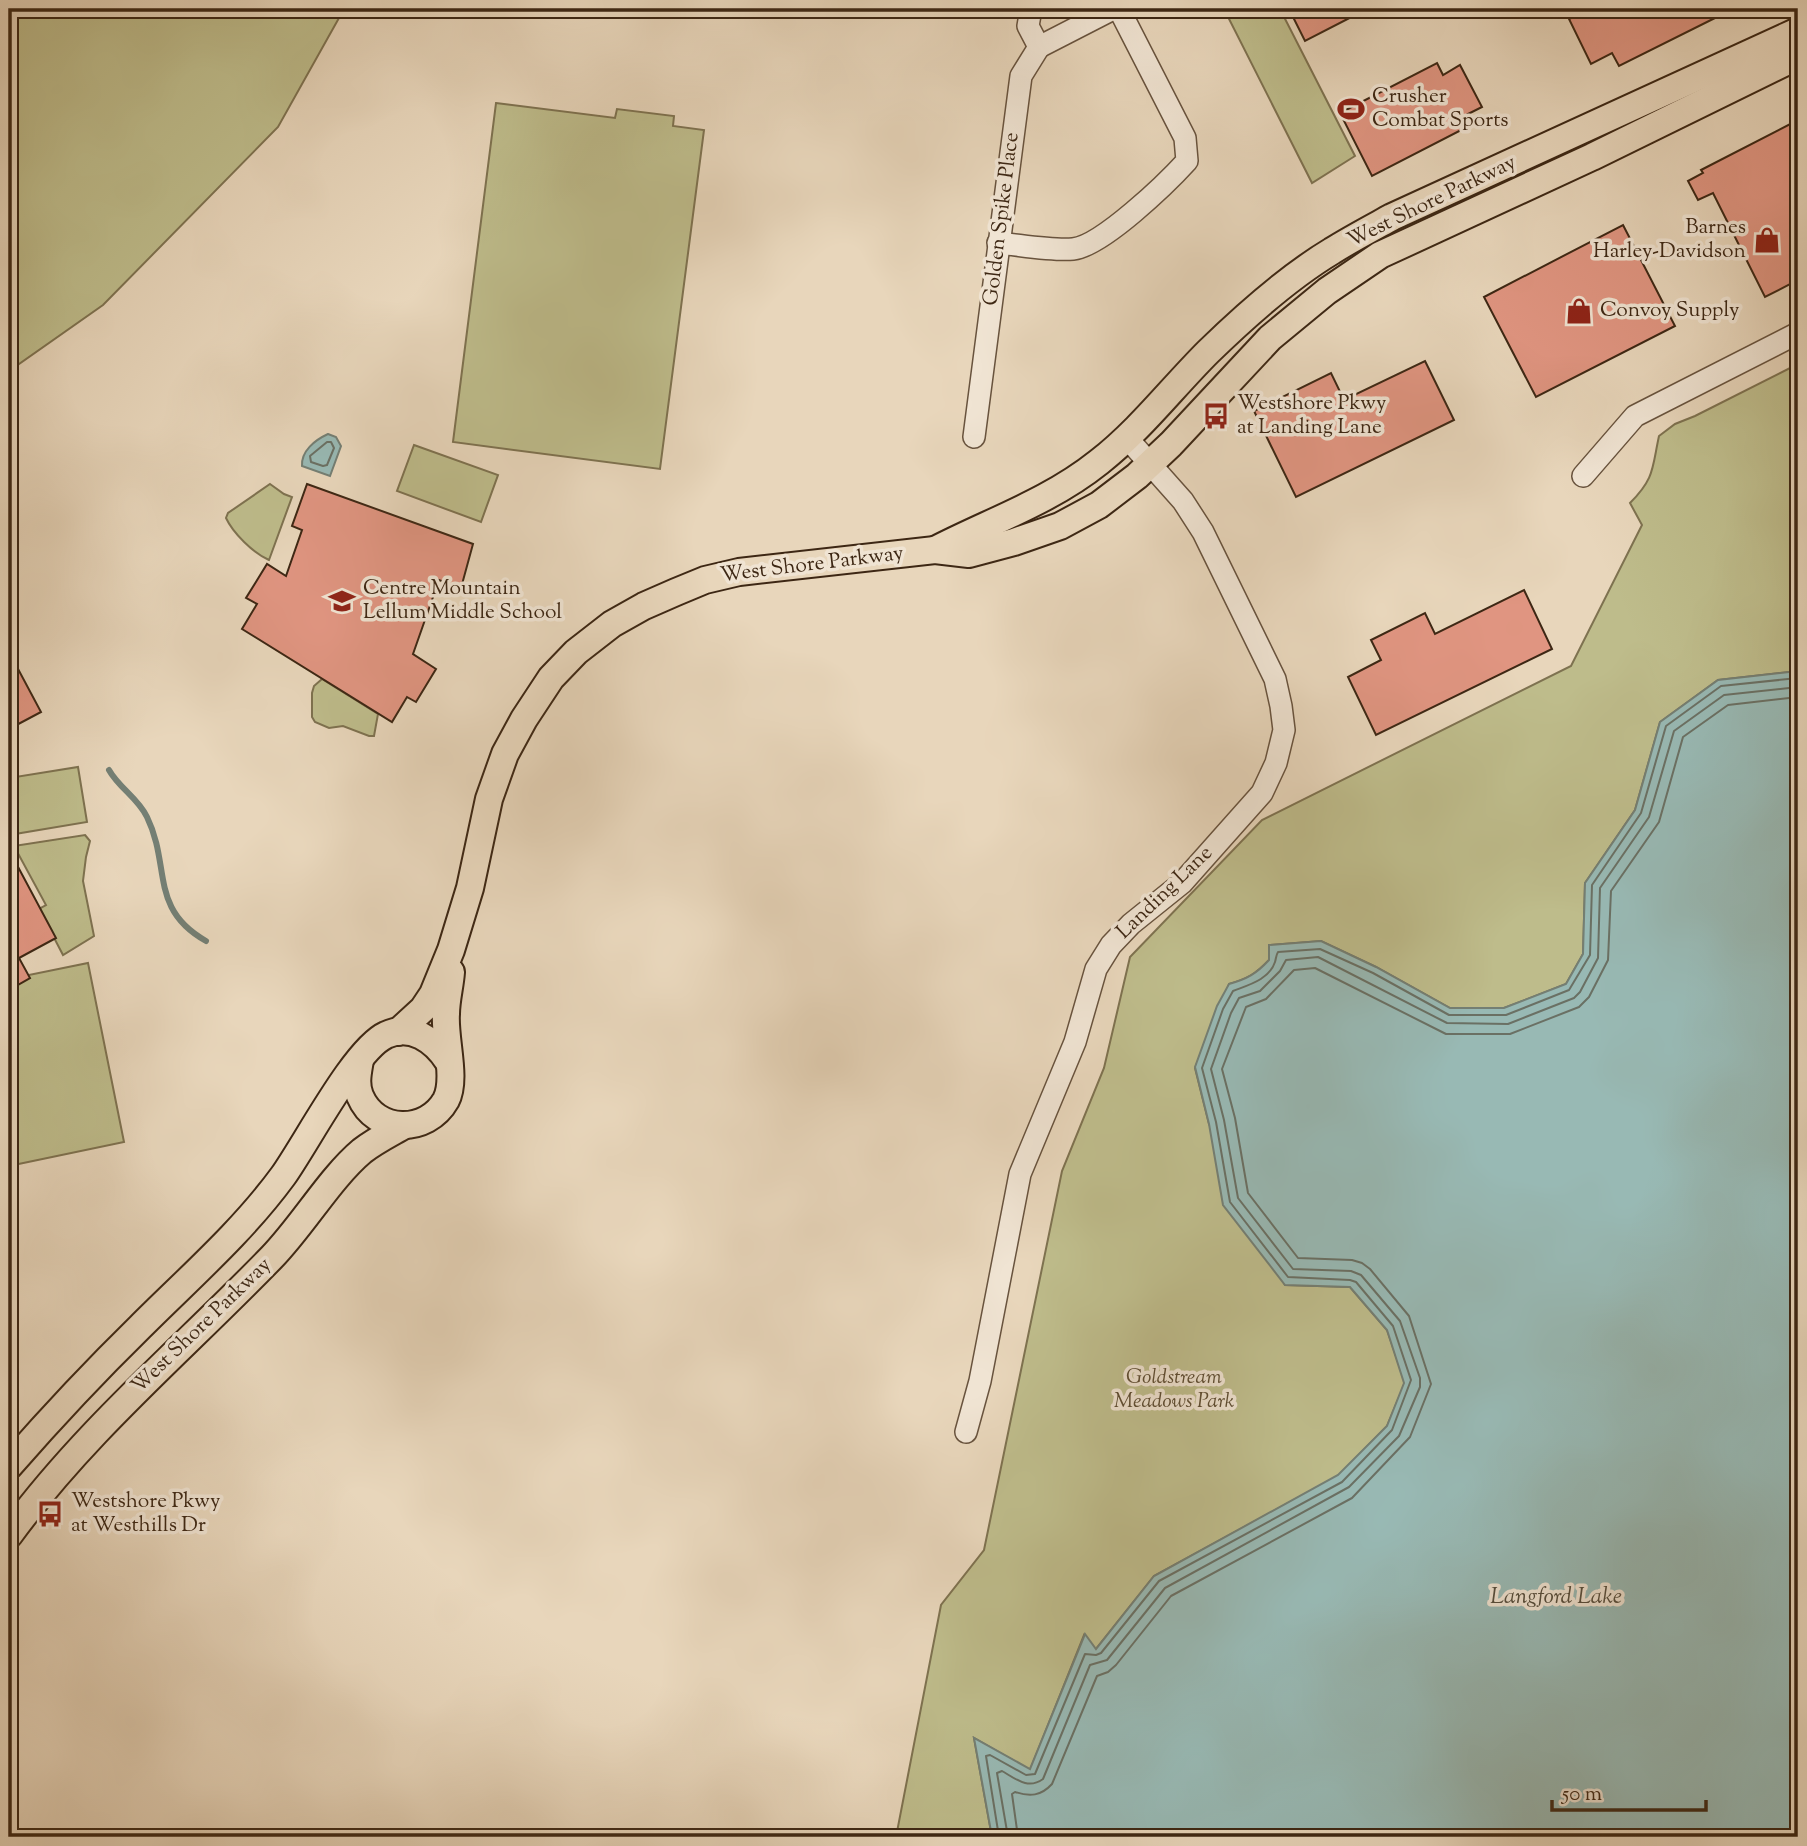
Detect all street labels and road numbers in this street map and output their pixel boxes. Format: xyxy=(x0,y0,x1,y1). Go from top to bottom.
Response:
street label: Golden Spike Place xyxy=(976,131,1028,307)
street label: West Shore Parkway xyxy=(1342,148,1522,256)
street label: West Shore Parkway xyxy=(719,539,906,591)
street label: Landing Lane xyxy=(1110,839,1220,947)
street label: West Shore Parkway xyxy=(125,1251,279,1401)

